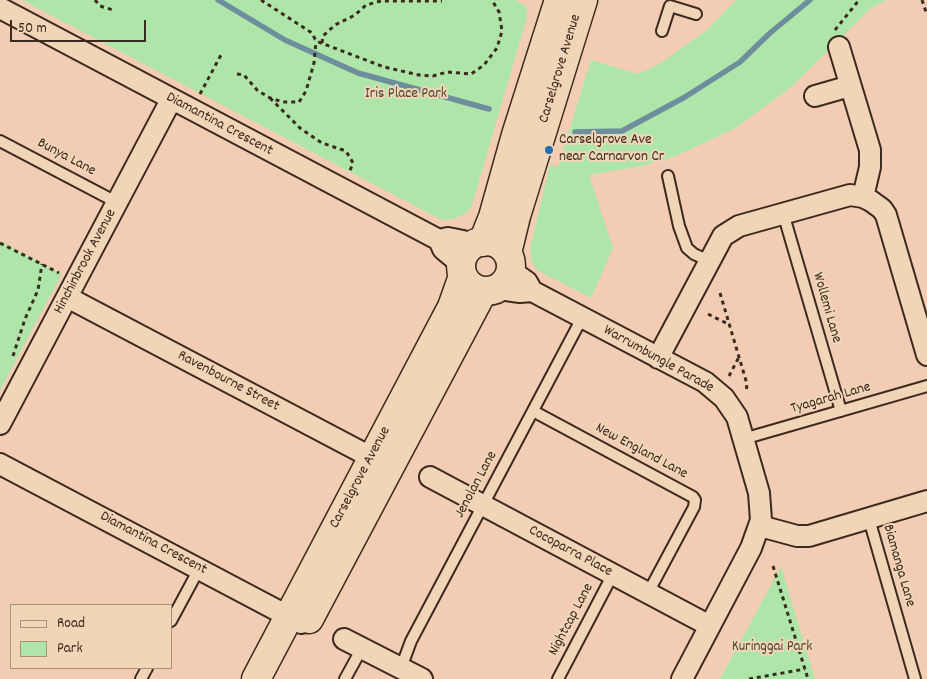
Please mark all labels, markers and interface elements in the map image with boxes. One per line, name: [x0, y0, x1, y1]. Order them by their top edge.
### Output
scale bar: [12, 10, 149, 42]
street label: Carselgrove Avenue: [536, 13, 586, 125]
text: 50 m: [18, 18, 47, 40]
park label: Iris Place Park: [365, 86, 447, 104]
street label: Diamantina Crescent: [162, 89, 276, 161]
place label: Carselgrove Ave near Carnarvon Cr: [559, 132, 664, 167]
street label: Bunya Lane: [34, 135, 98, 181]
marker: Carselgrove Ave near Carnarvon Cr: [543, 144, 555, 156]
street label: Hinchinbrook Avenue: [51, 207, 121, 317]
street label: Wollemi Lane: [807, 271, 845, 345]
street label: Warrumbungle Parade: [600, 322, 716, 398]
street label: Ravenbourne Street: [174, 348, 282, 416]
street label: Tyagarah Lane: [789, 379, 873, 419]
street label: New England Lane: [592, 420, 690, 484]
street label: Carselgrove Avenue: [327, 424, 395, 532]
street label: Jenolan Lane: [452, 448, 502, 522]
street label: Diamantina Crescent: [96, 508, 210, 580]
street label: Cocoparra Place: [525, 522, 615, 582]
street label: Biamanga Lane: [878, 523, 918, 609]
street label: Nightcap Lane: [545, 581, 599, 659]
legend: [10, 604, 172, 669]
text: Road: [57, 613, 85, 635]
text: Park: [57, 638, 83, 660]
park label: Kuringgai Park: [732, 639, 812, 657]

